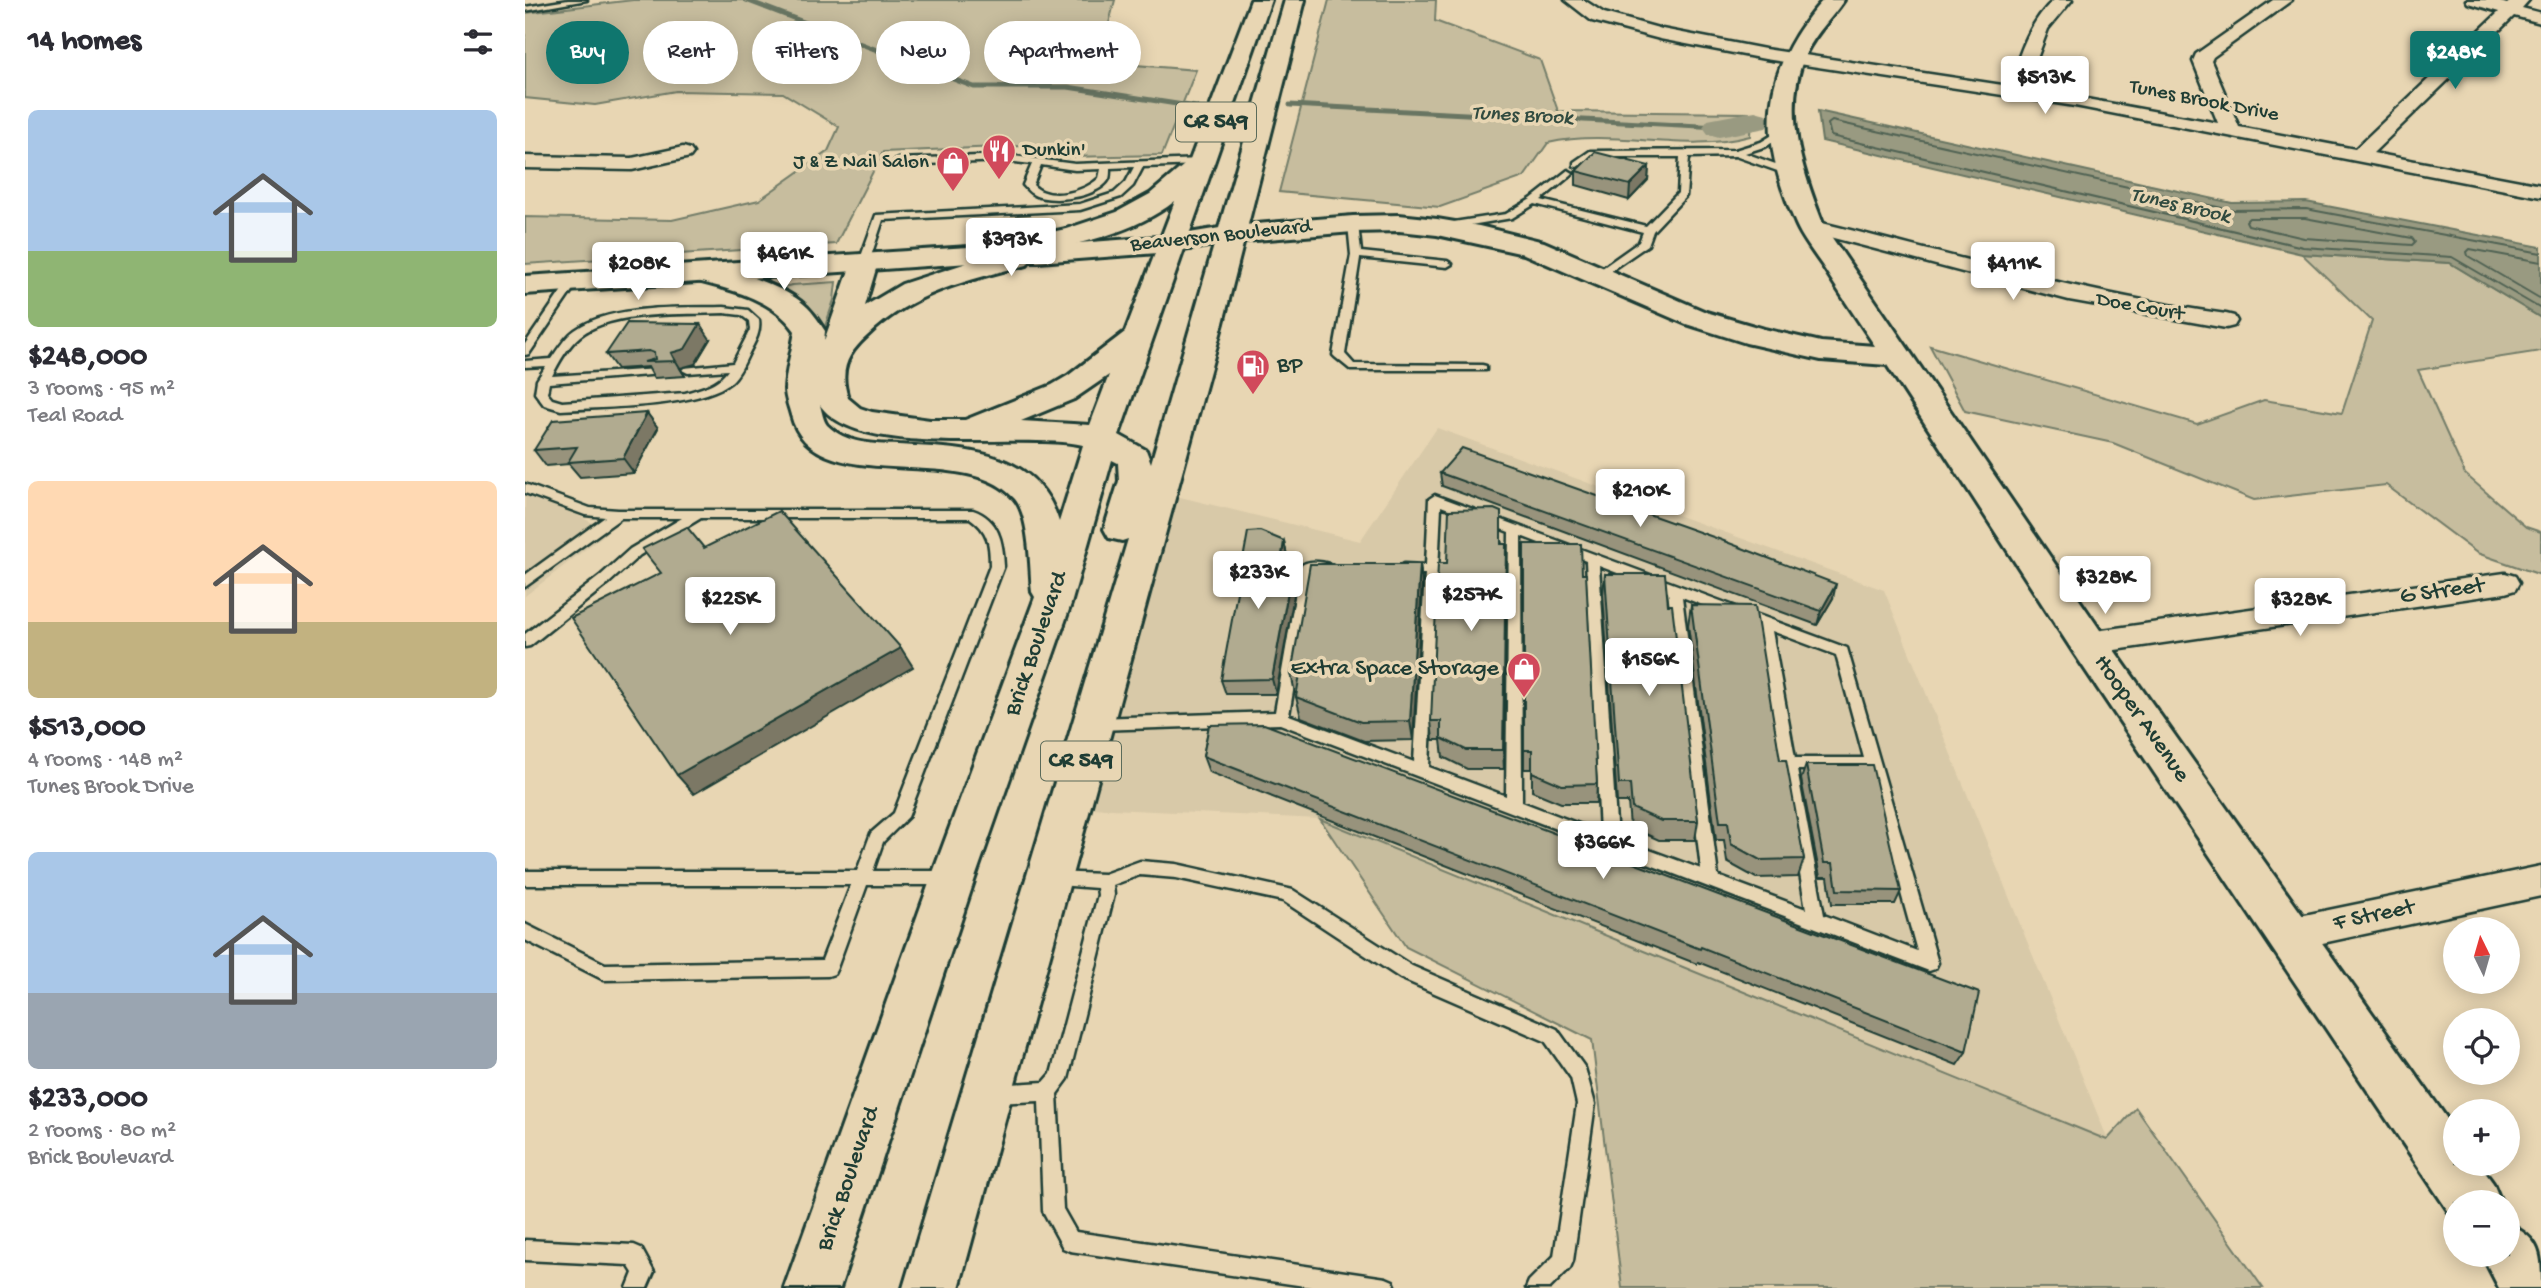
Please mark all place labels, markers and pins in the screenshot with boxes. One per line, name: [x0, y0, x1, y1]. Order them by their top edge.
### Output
pin: $248K: [2406, 32, 2504, 91]
pin: $513K: [1996, 57, 2094, 116]
restaurant icon: Dunkin': [980, 132, 1018, 181]
place label: Dunkin': [1021, 139, 1086, 164]
shop icon: J & Z Nail Salon: [934, 144, 972, 193]
place label: J & Z Nail Salon: [793, 151, 929, 176]
pin: $393K: [962, 218, 1060, 278]
pin: $461K: [735, 232, 833, 292]
pin: $208K: [589, 243, 687, 302]
pin: $411K: [1964, 243, 2062, 302]
fuel station icon: BP: [1234, 347, 1272, 396]
place label: BP: [1276, 352, 1303, 381]
pin: $210K: [1591, 470, 1689, 529]
pin: $233K: [1209, 552, 1307, 611]
pin: $328K: [2056, 556, 2154, 616]
pin: $257K: [1422, 574, 1520, 633]
pin: $225K: [681, 578, 779, 637]
pin: $328K: [2251, 578, 2349, 638]
pin: $156K: [1600, 638, 1698, 698]
shop icon: Extra Space Storage: [1505, 650, 1543, 699]
place label: Extra Space Storage: [1290, 655, 1500, 684]
pin: $366K: [1554, 822, 1652, 881]

